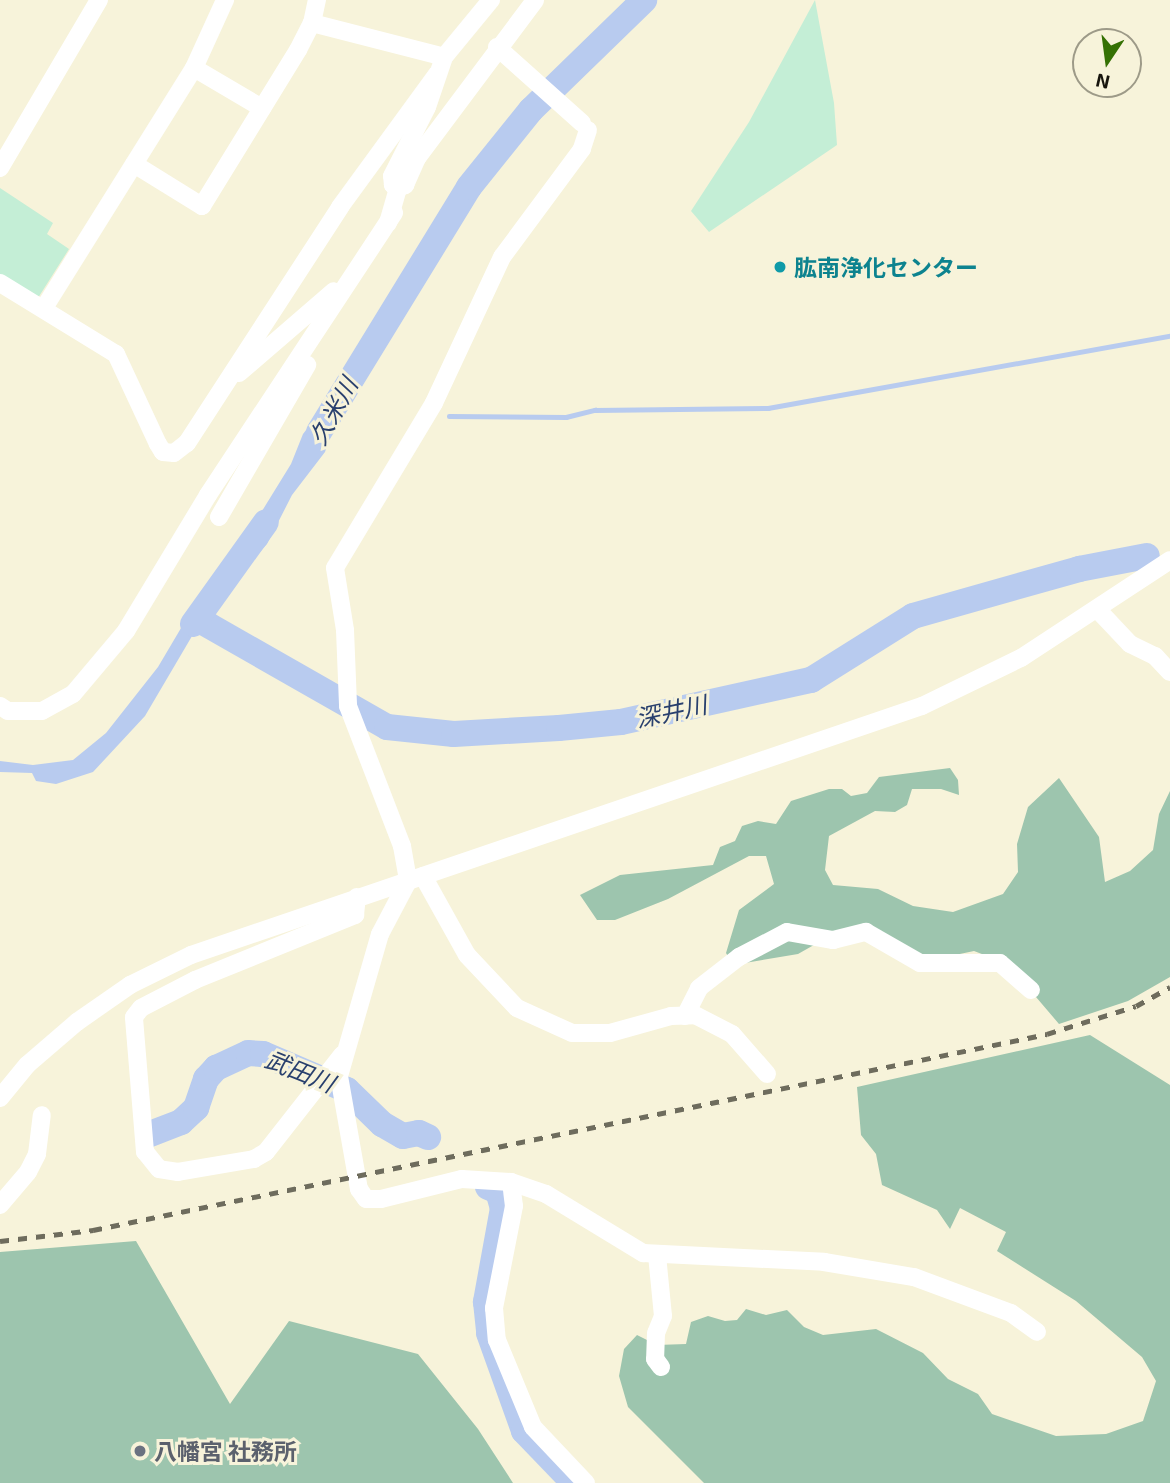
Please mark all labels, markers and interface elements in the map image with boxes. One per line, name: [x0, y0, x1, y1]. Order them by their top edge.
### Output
north arrow: [1072, 28, 1142, 98]
text: N: [1093, 69, 1112, 95]
place label: 肱南浄化センター: [794, 253, 978, 281]
marker: 肱南浄化センター: [772, 259, 788, 275]
water label: 久米川: [303, 373, 363, 449]
water label: 深井川: [633, 689, 709, 733]
water label: 武田川: [261, 1044, 339, 1098]
place label: 八幡宮 社務所: [154, 1437, 297, 1465]
marker: 八幡宮 社務所: [132, 1443, 148, 1459]

